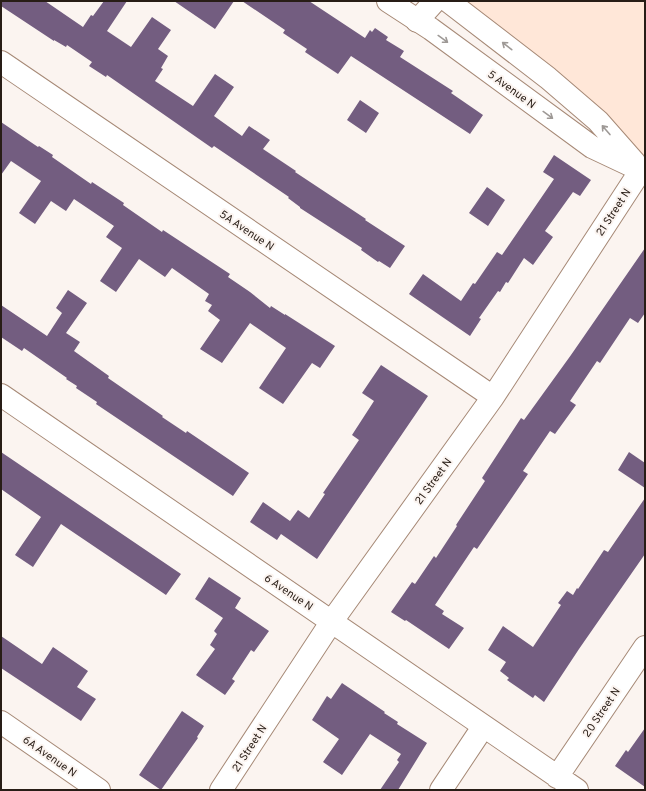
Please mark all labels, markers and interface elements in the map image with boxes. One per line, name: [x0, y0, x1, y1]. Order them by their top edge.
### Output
one-way arrow: [438, 34, 449, 43]
one-way arrow: [501, 42, 512, 51]
street label: 5 Avenue N: [485, 68, 538, 112]
one-way arrow: [543, 111, 554, 119]
one-way arrow: [602, 125, 611, 135]
street label: 21 Street N: [593, 186, 634, 239]
street label: 5A Avenue N: [216, 207, 276, 254]
street label: 21 Street N: [412, 456, 455, 508]
street label: 6 Avenue N: [261, 571, 316, 614]
street label: 20 Street N: [580, 685, 624, 740]
street label: 21 Street N: [229, 722, 270, 775]
street label: 6A Avenue N: [20, 733, 79, 781]

